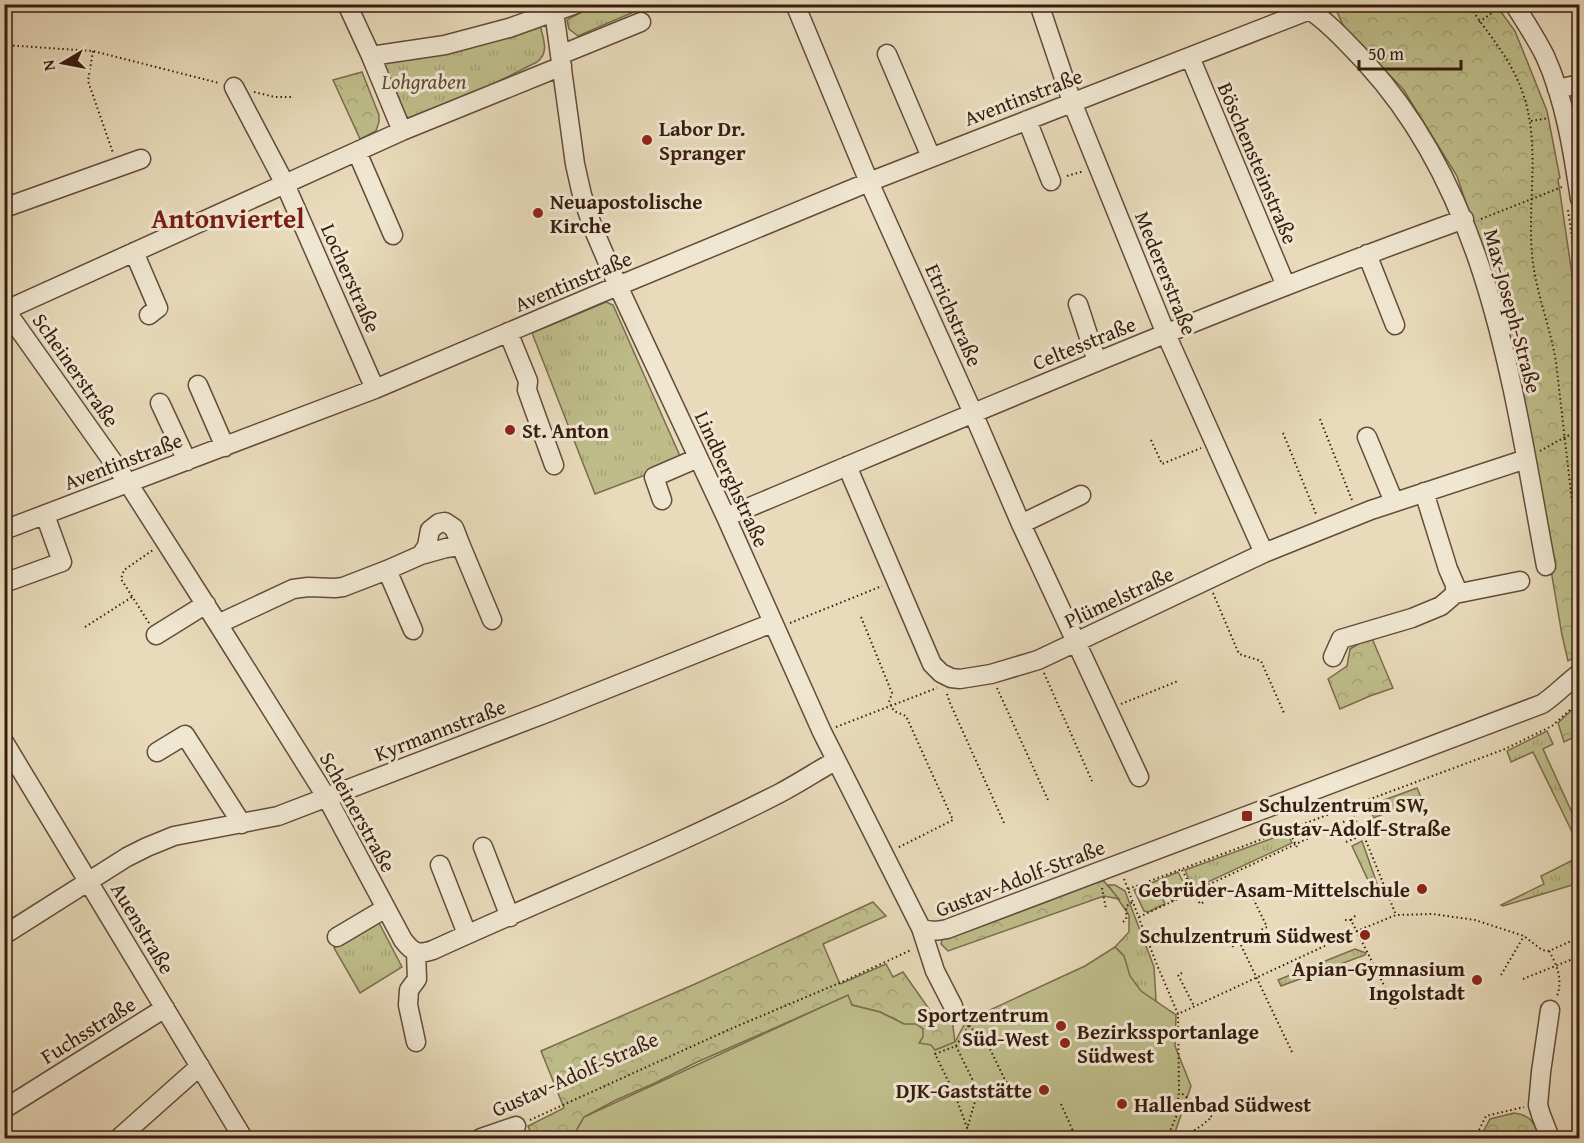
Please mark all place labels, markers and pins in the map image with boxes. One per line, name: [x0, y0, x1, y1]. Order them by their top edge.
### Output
place label: Labor Dr. Spranger: [659, 113, 746, 168]
marker: Labor Dr. Spranger: [640, 133, 654, 147]
place label: Neuapostolische Kirche: [550, 186, 703, 241]
marker: Neuapostolische Kirche: [531, 206, 545, 220]
place label: St. Anton: [522, 415, 609, 446]
marker: St. Anton: [503, 423, 517, 437]
place label: Schulzentrum SW, Gustav-Adolf-Straße: [1259, 789, 1451, 844]
marker: Schulzentrum SW, Gustav-Adolf-Straße: [1240, 809, 1254, 823]
place label: Gebrüder-Asam-Mittelschule: [1138, 874, 1410, 905]
marker: Gebrüder-Asam-Mittelschule: [1415, 882, 1429, 896]
place label: Schulzentrum Südwest: [1140, 920, 1353, 951]
marker: Schulzentrum Südwest: [1358, 928, 1372, 942]
place label: Apian-Gymnasium Ingolstadt: [1292, 953, 1465, 1008]
marker: Apian-Gymnasium Ingolstadt: [1470, 973, 1484, 987]
place label: Sportzentrum Süd-West: [917, 999, 1049, 1054]
place label: Bezirkssportanlage Südwest: [1077, 1016, 1259, 1071]
marker: Sportzentrum Süd-West: [1054, 1019, 1068, 1033]
marker: Bezirkssportanlage Südwest: [1058, 1036, 1072, 1050]
place label: DJK-Gaststätte: [896, 1075, 1032, 1106]
marker: DJK-Gaststätte: [1037, 1083, 1051, 1097]
place label: Hallenbad Südwest: [1134, 1089, 1311, 1120]
marker: Hallenbad Südwest: [1115, 1097, 1129, 1111]

